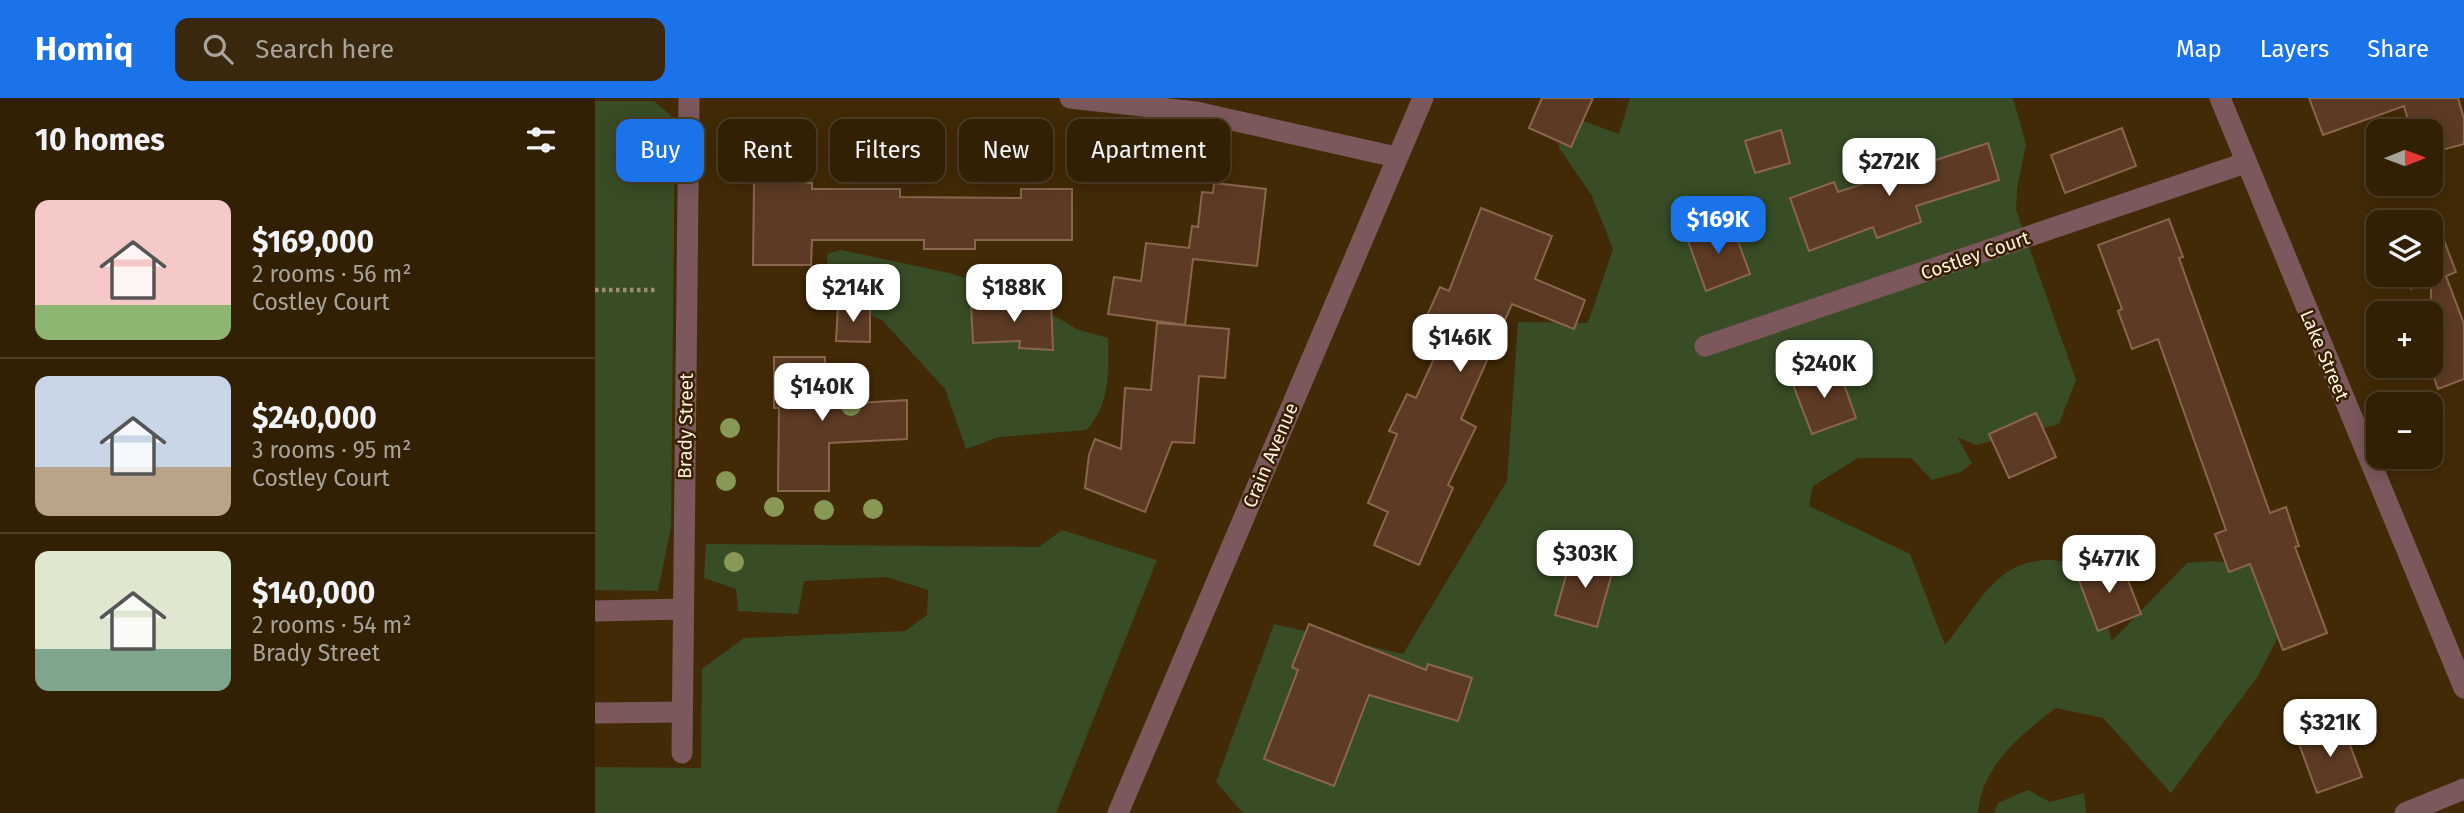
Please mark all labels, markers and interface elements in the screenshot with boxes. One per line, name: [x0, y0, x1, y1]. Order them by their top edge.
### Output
search box: [175, 18, 665, 81]
text: Homiq: [35, 29, 133, 69]
icon: search: [199, 30, 237, 68]
text: Search here: [255, 34, 394, 65]
text: Map: [2176, 35, 2222, 63]
text: Layers: [2260, 35, 2329, 63]
text: Share: [2367, 35, 2429, 63]
chip: Buy: [616, 119, 704, 182]
chip: Rent: [718, 119, 816, 182]
chip: Filters: [830, 119, 945, 182]
chip: New: [959, 119, 1053, 182]
chip: Apartment: [1067, 119, 1230, 182]
north arrow: [2366, 119, 2443, 196]
map controls: [2366, 119, 2443, 469]
icon: filters: [522, 121, 560, 159]
text: 10 homes: [35, 122, 165, 158]
pin: $272K: [1840, 139, 1938, 198]
text: $272K: [1858, 147, 1920, 175]
pin: $169K: [1669, 197, 1767, 256]
text: $169K: [1687, 205, 1749, 233]
button: layers: [2366, 210, 2443, 287]
text: $169,000: [252, 224, 374, 260]
street label: Costley Court: [1918, 226, 2033, 285]
icon: home: [91, 228, 175, 312]
text: 2 rooms · 56 m²: [252, 260, 411, 288]
pin: $214K: [804, 264, 902, 324]
pin: $188K: [965, 264, 1063, 324]
text: $214K: [822, 273, 884, 301]
text: $188K: [982, 273, 1046, 301]
text: Costley Court: [252, 288, 390, 316]
button: +: [2366, 301, 2443, 378]
street label: Lake Street: [2295, 306, 2354, 404]
pin: $146K: [1411, 314, 1509, 374]
text: $146K: [1429, 323, 1492, 351]
pin: $240K: [1775, 341, 1873, 400]
text: $240K: [1792, 349, 1856, 377]
pin: $140K: [773, 364, 871, 423]
text: $140K: [790, 372, 854, 400]
street label: Brady Street: [673, 373, 698, 479]
button: −: [2366, 392, 2443, 469]
street label: Crain Avenue: [1238, 399, 1303, 511]
text: $240,000: [252, 400, 377, 436]
icon: home: [91, 404, 175, 488]
text: 3 rooms · 95 m²: [252, 436, 411, 464]
text: Costley Court: [252, 464, 390, 492]
pin: $303K: [1536, 531, 1634, 590]
pin: $477K: [2060, 536, 2158, 595]
text: $303K: [1553, 539, 1617, 567]
text: $477K: [2078, 544, 2140, 572]
text: $140,000: [252, 575, 375, 611]
icon: home: [91, 579, 175, 663]
text: 2 rooms · 54 m²: [252, 611, 411, 639]
text: Brady Street: [252, 639, 380, 667]
pin: $321K: [2281, 700, 2379, 759]
text: $321K: [2300, 708, 2360, 736]

